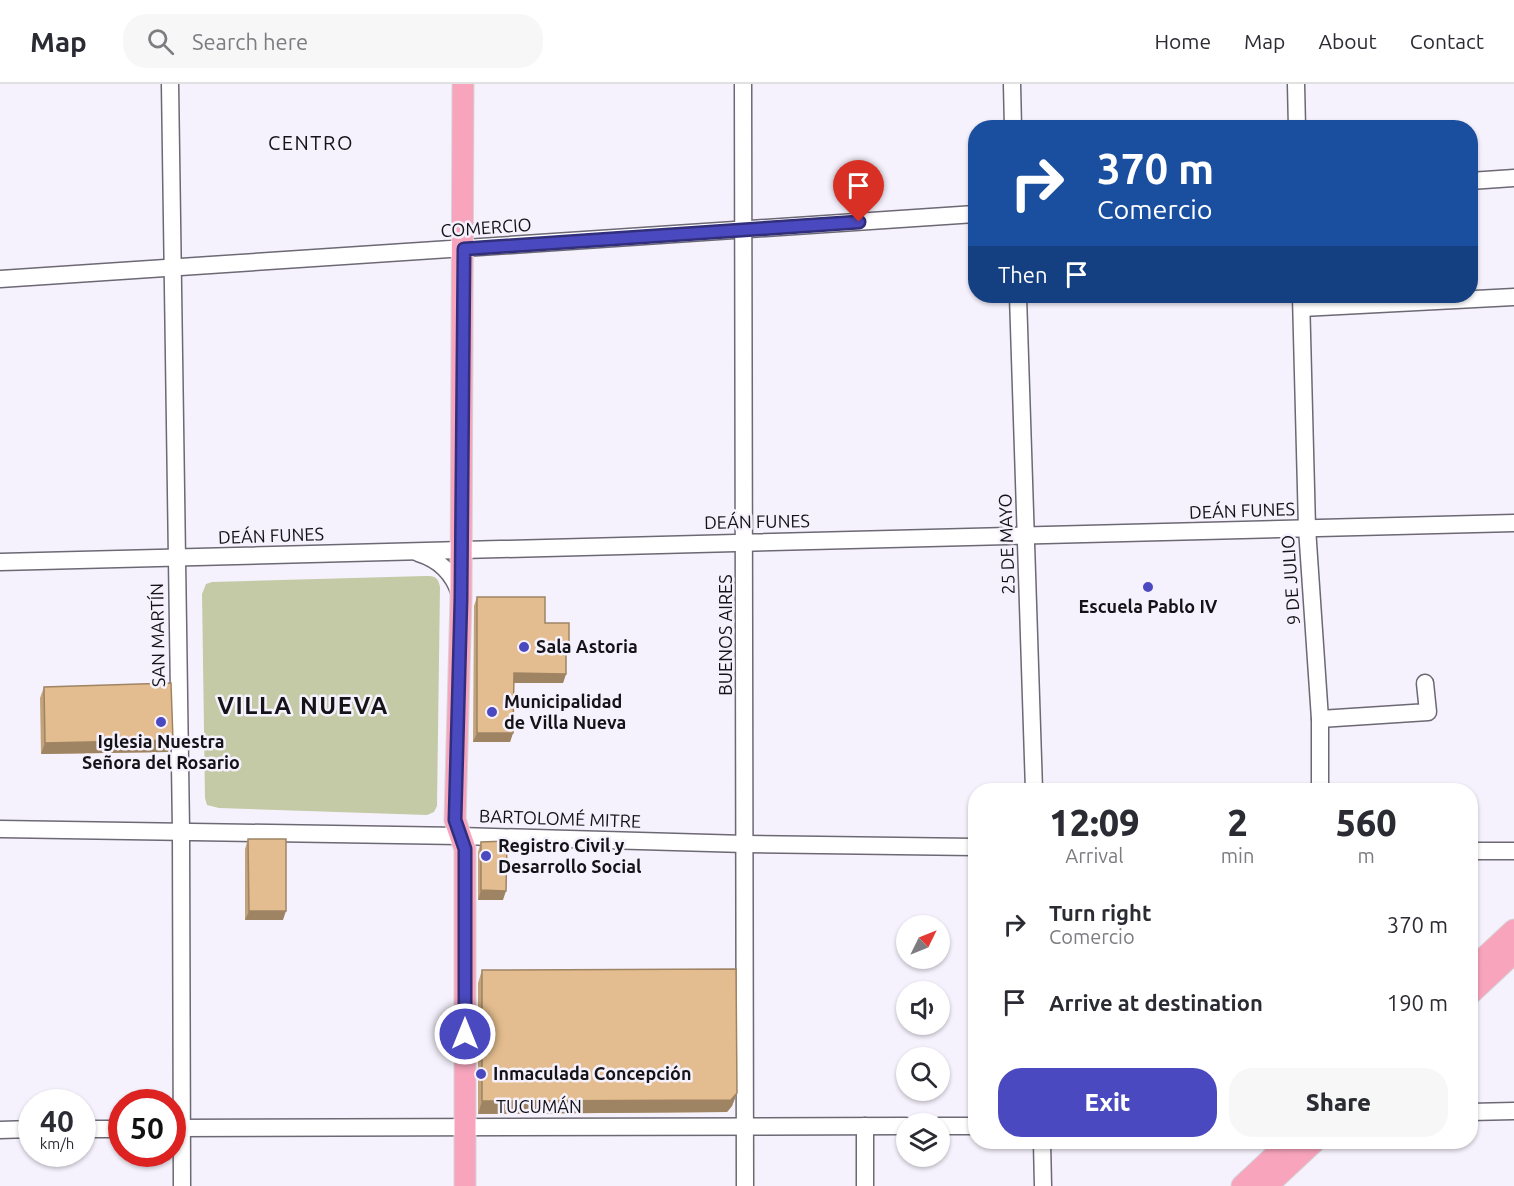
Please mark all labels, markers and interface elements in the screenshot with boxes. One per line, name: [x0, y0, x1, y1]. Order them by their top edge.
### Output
search box: [123, 14, 543, 68]
icon: search: [144, 25, 177, 58]
text: Map: [30, 26, 87, 57]
text: Search here: [192, 29, 308, 54]
text: Home: [1154, 29, 1211, 53]
text: Map: [1244, 29, 1285, 53]
text: About: [1318, 29, 1377, 53]
text: Contact: [1410, 29, 1484, 53]
district label: CENTRO: [268, 131, 354, 154]
icon: right: [998, 144, 1076, 222]
text: 370 m: [1097, 145, 1214, 192]
pin: [833, 160, 884, 222]
icon: arrive: [842, 169, 875, 202]
text: Comercio: [1097, 194, 1213, 224]
street label: COMERCIO: [440, 214, 532, 240]
icon: arrive: [1060, 258, 1093, 291]
text: Then: [998, 262, 1048, 287]
street label: 25 DE MAYO: [994, 493, 1018, 595]
street label: DEÁN FUNES: [1189, 497, 1295, 522]
street label: DEÁN FUNES: [704, 509, 810, 532]
street label: DEÁN FUNES: [218, 522, 324, 547]
street label: 9 DE JULIO: [1277, 534, 1303, 626]
street label: BUENOS AIRES: [715, 574, 735, 696]
marker: Escuela Pablo IV: [1141, 580, 1155, 594]
street label: SAN MARTÍN: [145, 583, 168, 687]
place label: Escuela Pablo IV: [1079, 596, 1218, 616]
place label: Sala Astoria: [536, 636, 638, 656]
marker: Sala Astoria: [517, 640, 531, 654]
place label: Municipalidad de Villa Nueva: [504, 691, 626, 732]
district label: VILLA NUEVA: [217, 692, 389, 719]
marker: Municipalidad de Villa Nueva: [485, 705, 499, 719]
marker: Iglesia Nuestra Señora del Rosario: [154, 715, 168, 729]
place label: Iglesia Nuestra Señora del Rosario: [82, 731, 240, 772]
text: 12:09: [1049, 802, 1139, 843]
text: 2: [1227, 802, 1248, 843]
text: 560: [1336, 802, 1397, 843]
street label: BARTOLOMÉ MITRE: [479, 804, 641, 831]
place label: Registro Civil y Desarrollo Social: [498, 835, 642, 876]
text: Arrival: [1065, 844, 1124, 867]
text: min: [1221, 844, 1254, 867]
text: m: [1358, 844, 1375, 867]
marker: Registro Civil y Desarrollo Social: [479, 849, 493, 863]
text: Turn right: [1049, 900, 1151, 925]
icon: right: [998, 908, 1031, 941]
text: 370 m: [1387, 912, 1448, 937]
north arrow: [896, 915, 950, 969]
map controls: [896, 915, 950, 1167]
text: Comercio: [1049, 925, 1135, 948]
button: sound: [896, 981, 950, 1035]
icon: arrive: [998, 986, 1031, 1019]
text: Arrive at destination: [1049, 990, 1263, 1015]
text: 190 m: [1387, 990, 1448, 1015]
position arrow: [433, 1002, 497, 1066]
button: search: [896, 1047, 950, 1101]
place label: Inmaculada Concepción: [493, 1063, 691, 1083]
marker: Inmaculada Concepción: [474, 1067, 488, 1081]
button: Exit: [998, 1068, 1217, 1137]
button: Share: [1229, 1068, 1448, 1137]
speed limit sign: 50: [108, 1089, 186, 1167]
street label: TUCUMÁN: [496, 1095, 582, 1116]
text: 40: [40, 1104, 74, 1138]
button: layers: [896, 1113, 950, 1167]
text: km/h: [40, 1135, 74, 1152]

